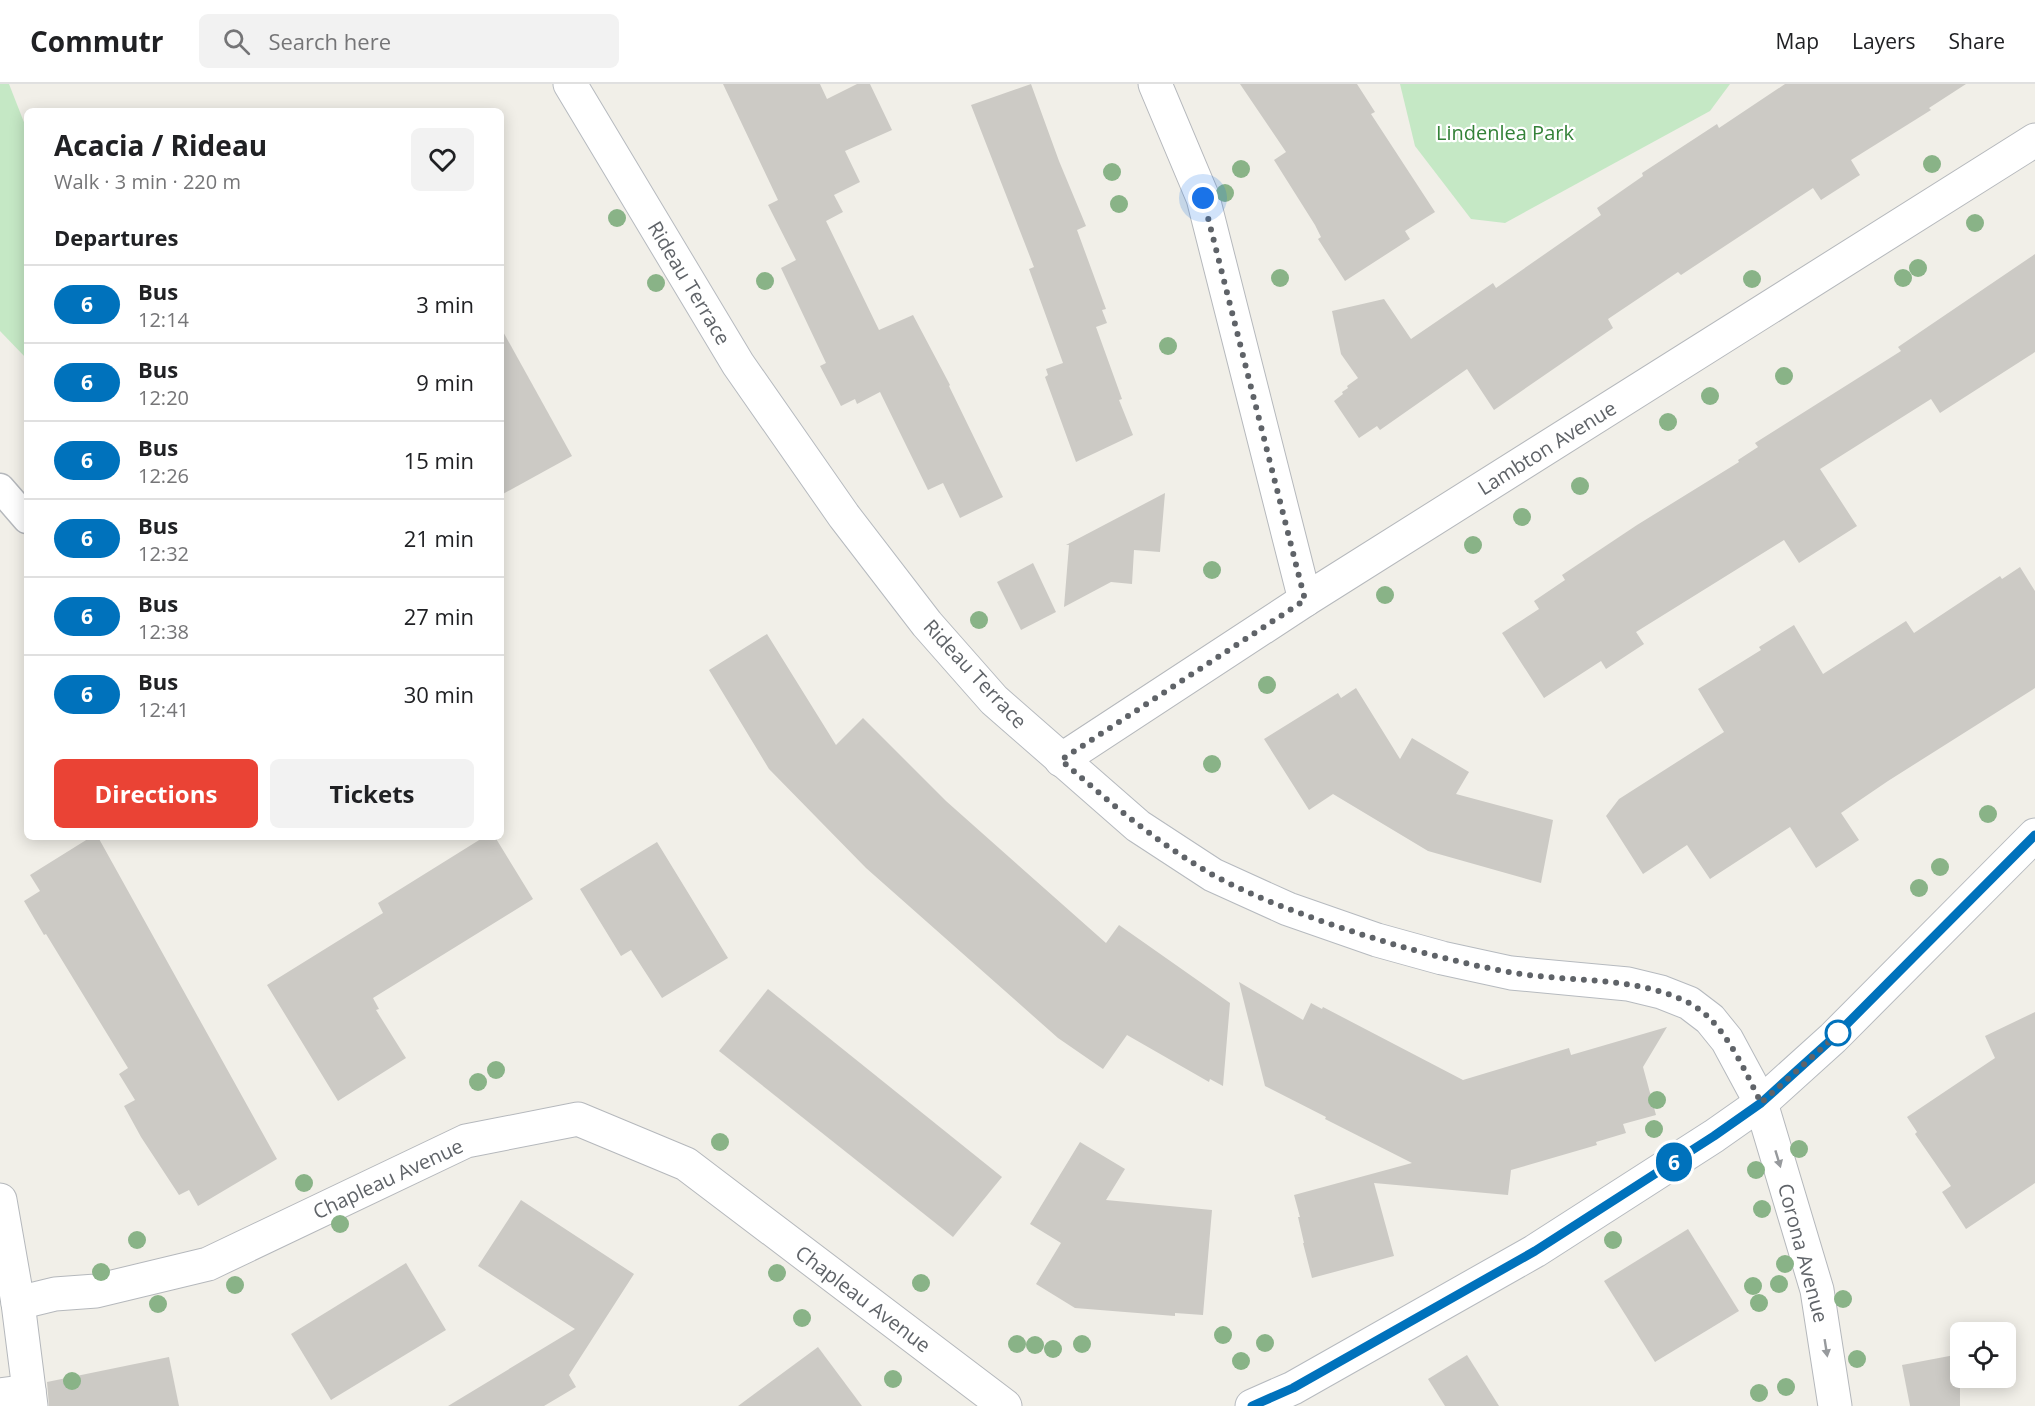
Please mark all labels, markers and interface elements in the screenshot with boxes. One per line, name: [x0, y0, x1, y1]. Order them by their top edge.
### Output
search box: [199, 14, 619, 68]
text: Commutr: [30, 22, 163, 60]
icon: search: [220, 25, 253, 58]
text: Search here: [268, 26, 391, 56]
text: Map: [1776, 27, 1819, 55]
text: Layers: [1852, 27, 1916, 55]
text: Share: [1949, 27, 2005, 55]
park label: Lindenlea Park: [1436, 119, 1574, 146]
text: Acacia / Rideau: [54, 126, 267, 164]
button: heart: [411, 128, 474, 191]
text: Walk · 3 min · 220 m: [54, 168, 241, 195]
your location: [1188, 183, 1218, 213]
street label: Rideau Terrace: [642, 216, 737, 350]
text: Departures: [54, 222, 178, 252]
text: Bus: [138, 276, 178, 306]
text: 3 min: [416, 289, 474, 319]
text: 6: [81, 290, 93, 318]
text: 12:14: [138, 306, 189, 333]
text: Bus: [138, 354, 178, 384]
text: 9 min: [416, 367, 474, 397]
text: 6: [81, 368, 93, 396]
text: 12:20: [138, 384, 189, 411]
street label: Lambton Avenue: [1472, 394, 1621, 501]
text: Bus: [138, 432, 178, 462]
text: 15 min: [404, 445, 474, 475]
text: 6: [81, 446, 93, 474]
text: 12:26: [138, 462, 189, 489]
text: Bus: [138, 510, 178, 540]
text: 21 min: [404, 523, 474, 553]
text: 6: [81, 524, 93, 552]
text: 12:32: [138, 540, 189, 567]
text: Bus: [138, 588, 178, 618]
text: 27 min: [404, 601, 474, 631]
text: 6: [81, 602, 93, 630]
street label: Rideau Terrace: [918, 613, 1033, 734]
text: 12:38: [138, 618, 189, 645]
text: Bus: [138, 666, 178, 696]
text: 30 min: [404, 679, 474, 709]
text: 6: [81, 680, 93, 708]
text: 12:41: [138, 696, 189, 723]
button: Directions: [54, 759, 258, 828]
button: Tickets: [270, 759, 474, 828]
unlabelled marker: [1825, 1020, 1851, 1046]
street label: Chapleau Avenue: [308, 1132, 467, 1225]
line badge: 6: [1654, 1142, 1694, 1182]
text: 6: [1668, 1148, 1680, 1176]
one-way arrow: [1774, 1150, 1783, 1168]
street label: Corona Avenue: [1772, 1180, 1835, 1325]
street label: Chapleau Avenue: [790, 1239, 936, 1358]
map controls: [1950, 1322, 2016, 1388]
button: locate: [1950, 1322, 2016, 1388]
one-way arrow: [1821, 1338, 1830, 1357]

